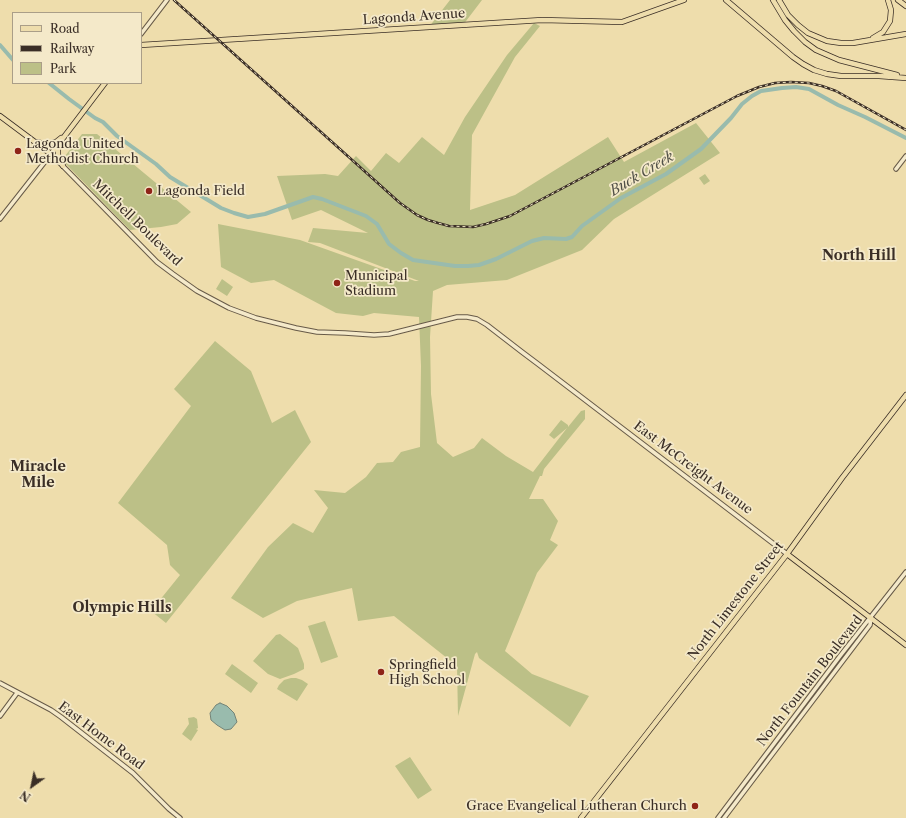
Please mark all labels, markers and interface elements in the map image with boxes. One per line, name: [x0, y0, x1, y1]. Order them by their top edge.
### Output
street label: Lagonda Avenue: [362, 6, 466, 28]
legend: [12, 12, 142, 84]
text: Road: [50, 21, 80, 36]
text: Railway: [50, 41, 95, 56]
text: Park: [50, 61, 76, 76]
place label: Lagonda United Methodist Church: [26, 136, 139, 167]
marker: Lagonda United Methodist Church: [13, 146, 23, 156]
water label: Buck Creek: [607, 148, 677, 200]
street label: Mitchell Boulevard: [89, 176, 185, 270]
place label: Lagonda Field: [157, 183, 245, 199]
marker: Lagonda Field: [144, 186, 154, 196]
district label: North Hill: [822, 248, 896, 264]
place label: Municipal Stadium: [345, 268, 408, 299]
marker: Municipal Stadium: [332, 278, 342, 288]
street label: East McCreight Avenue: [630, 418, 756, 518]
district label: Miracle Mile: [10, 459, 66, 492]
street label: North Limestone Street: [685, 539, 787, 663]
district label: Olympic Hills: [73, 600, 171, 616]
street label: North Fountain Boulevard: [754, 612, 866, 750]
place label: Springfield High School: [389, 657, 465, 688]
marker: Springfield High School: [376, 667, 386, 677]
street label: East Home Road: [55, 699, 147, 773]
north arrow: [12, 766, 52, 806]
text: N: [18, 788, 33, 805]
place label: Grace Evangelical Lutheran Church: [466, 798, 687, 814]
marker: Grace Evangelical Lutheran Church: [690, 801, 700, 811]

